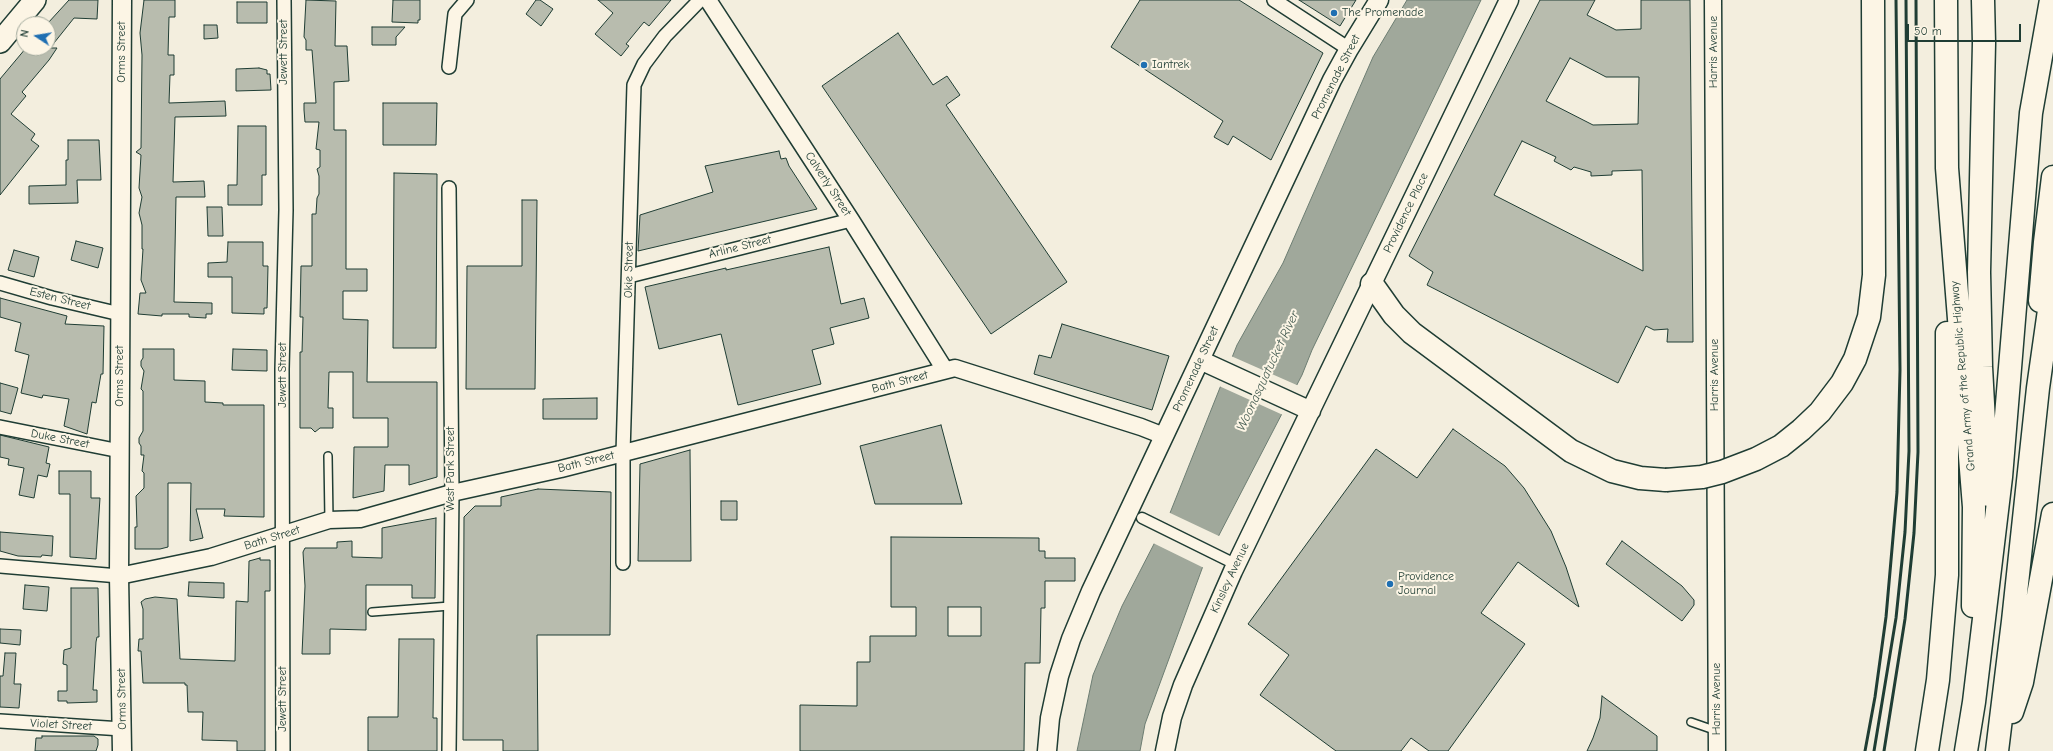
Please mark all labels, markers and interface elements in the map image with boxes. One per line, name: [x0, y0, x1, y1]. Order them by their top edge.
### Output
place label: The Promenade: [1342, 6, 1423, 20]
marker: The Promenade: [1329, 8, 1339, 18]
north arrow: [16, 16, 56, 56]
street label: Harris Avenue: [1707, 16, 1721, 88]
scale bar: [1909, 16, 2023, 42]
street label: Jewett Street: [277, 19, 291, 85]
street label: Orms Street: [115, 21, 129, 83]
text: 50 m: [1914, 24, 1942, 38]
text: N: [18, 29, 32, 38]
street label: Promenade Street: [1309, 32, 1363, 122]
place label: Iantrek: [1152, 58, 1189, 72]
marker: Iantrek: [1139, 60, 1149, 70]
street label: Calverly Street: [802, 149, 854, 219]
street label: Providence Place: [1380, 171, 1432, 255]
street label: Arline Street: [707, 232, 773, 262]
street label: Okie Street: [621, 242, 637, 298]
street label: Grand Army of the Republic Highway: [1948, 280, 1978, 472]
street label: Esten Street: [28, 285, 92, 313]
water label: Woonasquatucket River: [1233, 309, 1303, 433]
street label: Promenade Street: [1170, 324, 1222, 414]
street label: Harris Avenue: [1708, 339, 1722, 411]
street label: Jewett Street: [276, 342, 290, 408]
street label: Orms Street: [113, 345, 127, 407]
street label: Bath Street: [870, 368, 930, 396]
street label: Duke Street: [30, 426, 90, 452]
street label: West Park Street: [444, 426, 458, 512]
street label: Bath Street: [556, 448, 616, 476]
street label: Bath Street: [242, 523, 302, 553]
street label: Kinsley Avenue: [1207, 541, 1253, 615]
place label: Providence Journal: [1398, 570, 1454, 598]
marker: Providence Journal: [1385, 579, 1395, 589]
street label: Harris Avenue: [1710, 663, 1724, 735]
street label: Jewett Street: [276, 666, 290, 732]
street label: Orms Street: [114, 668, 130, 730]
street label: Violet Street: [30, 716, 92, 734]

